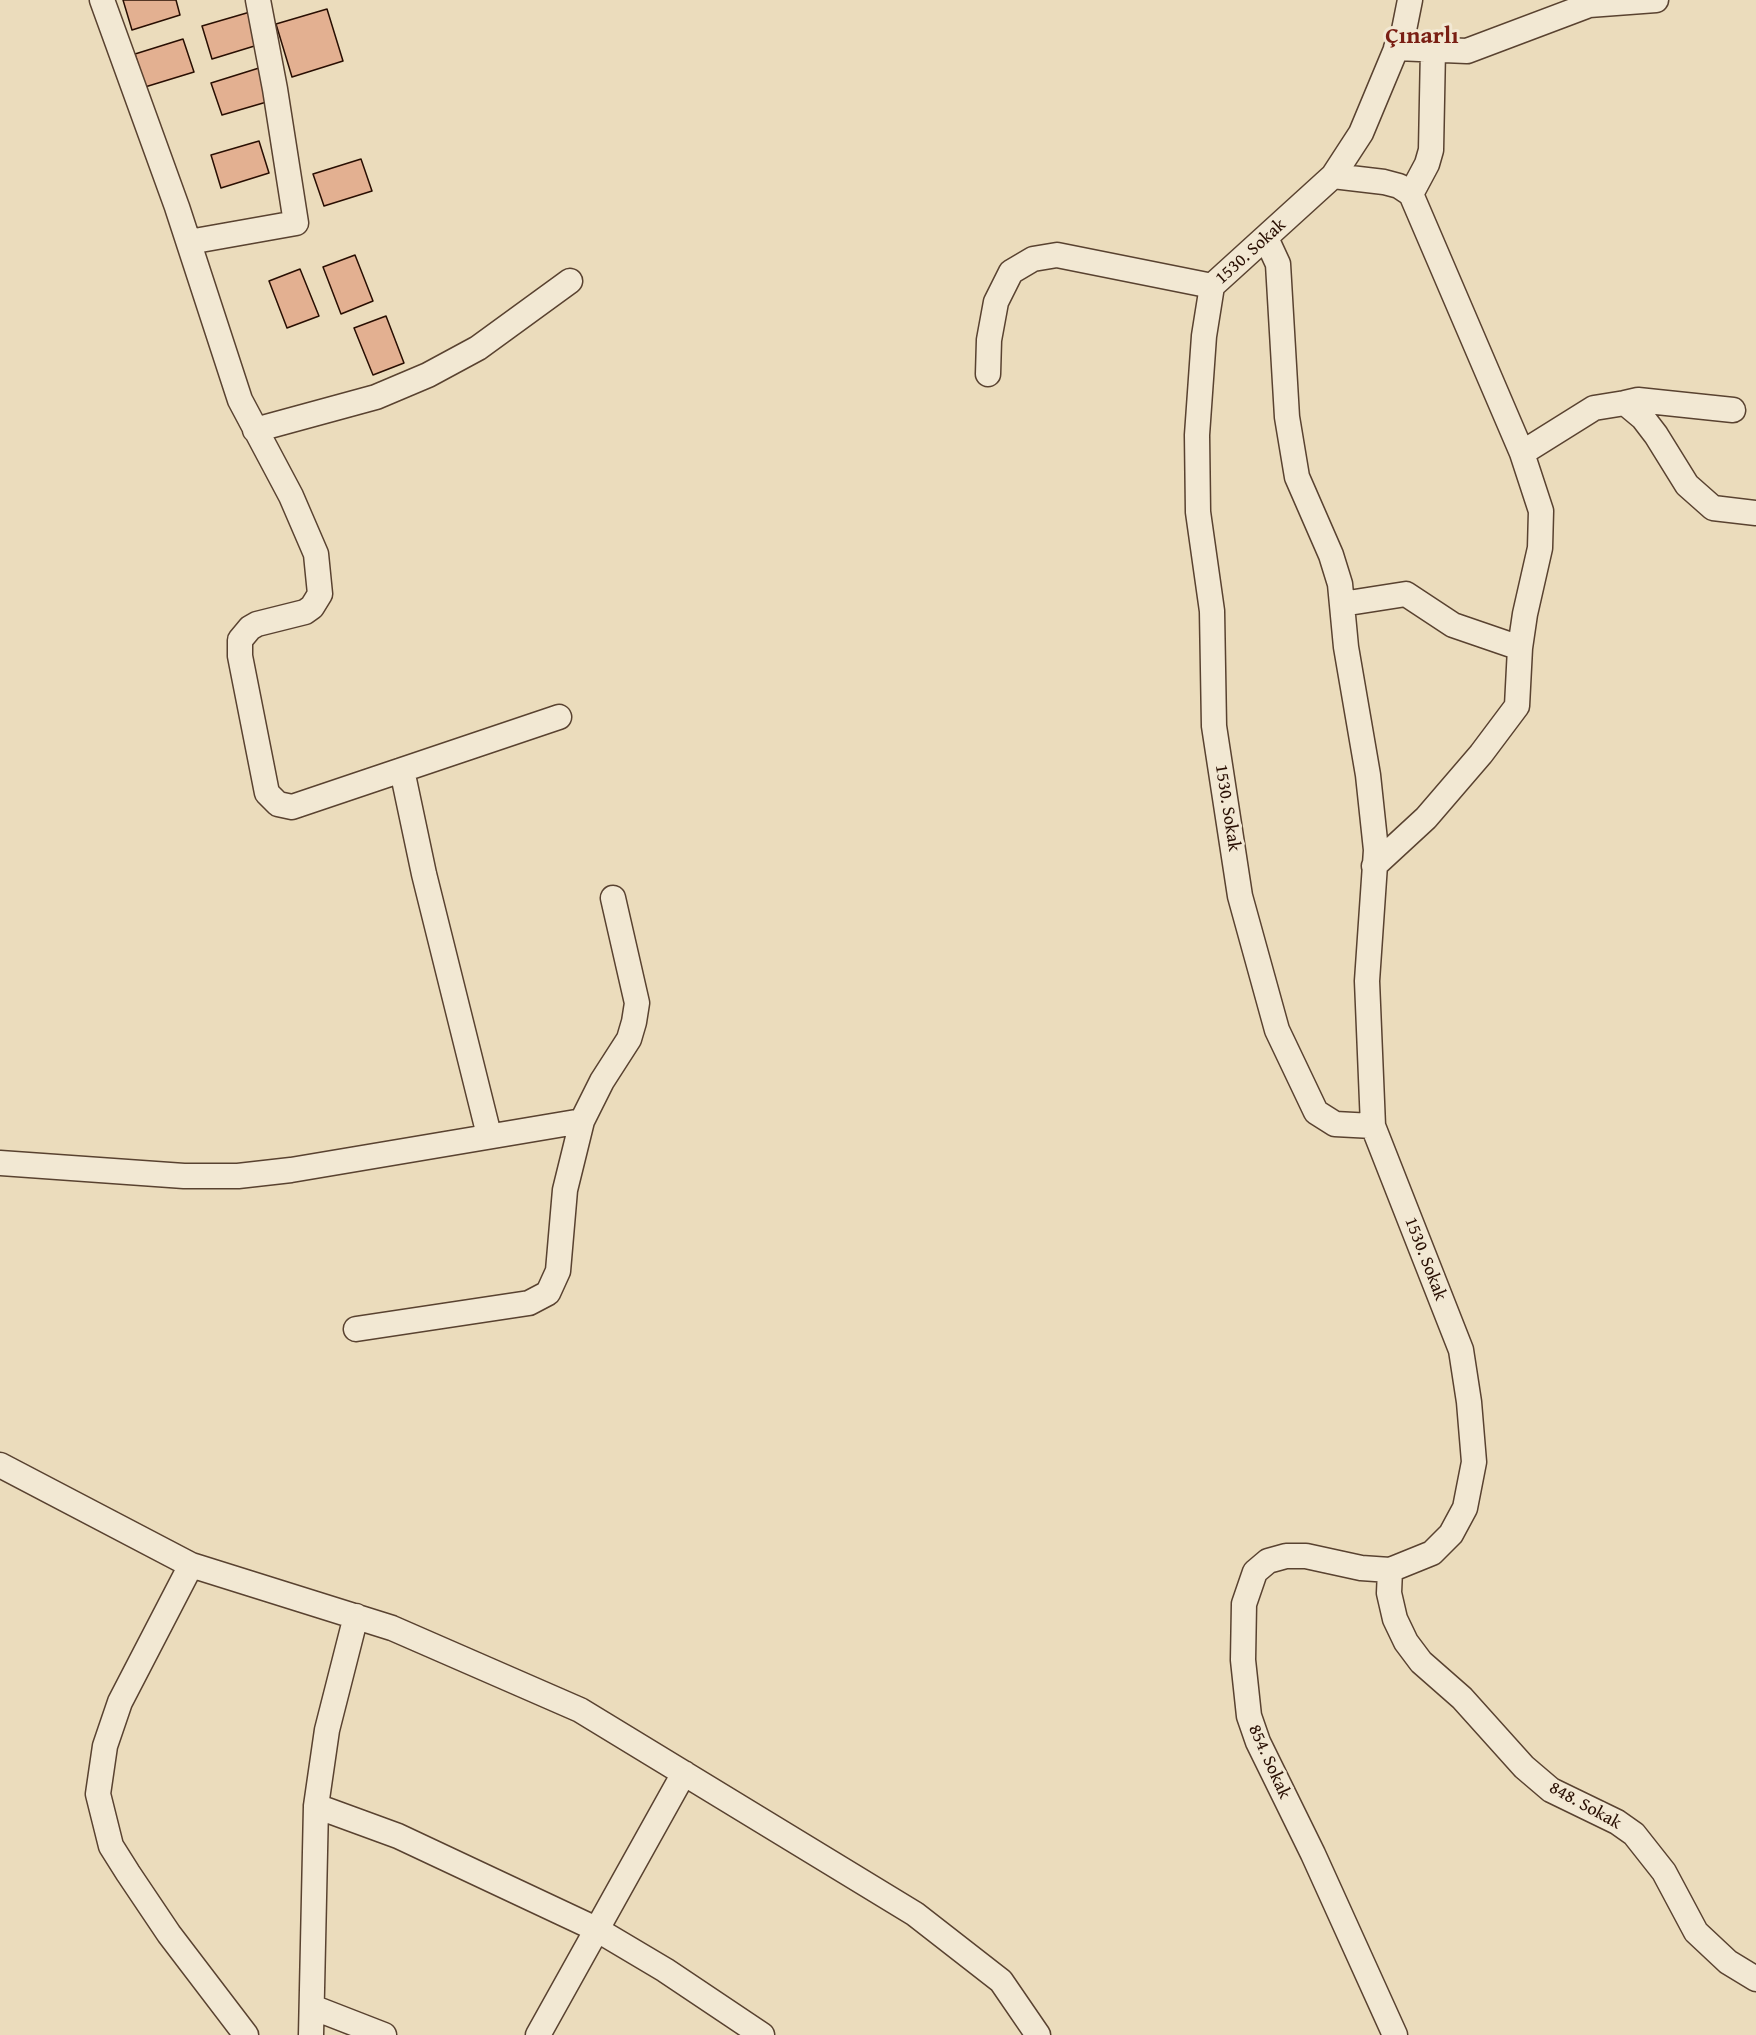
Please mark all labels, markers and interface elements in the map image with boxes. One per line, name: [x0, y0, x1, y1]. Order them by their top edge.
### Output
district label: Çınarlı: [1385, 23, 1459, 51]
street label: 1530. Sokak: [1211, 215, 1291, 289]
street label: 1530. Sokak: [1209, 763, 1245, 853]
street label: 1530. Sokak: [1399, 1214, 1451, 1304]
street label: 854. Sokak: [1243, 1721, 1295, 1803]
street label: 848. Sokak: [1545, 1777, 1625, 1835]

